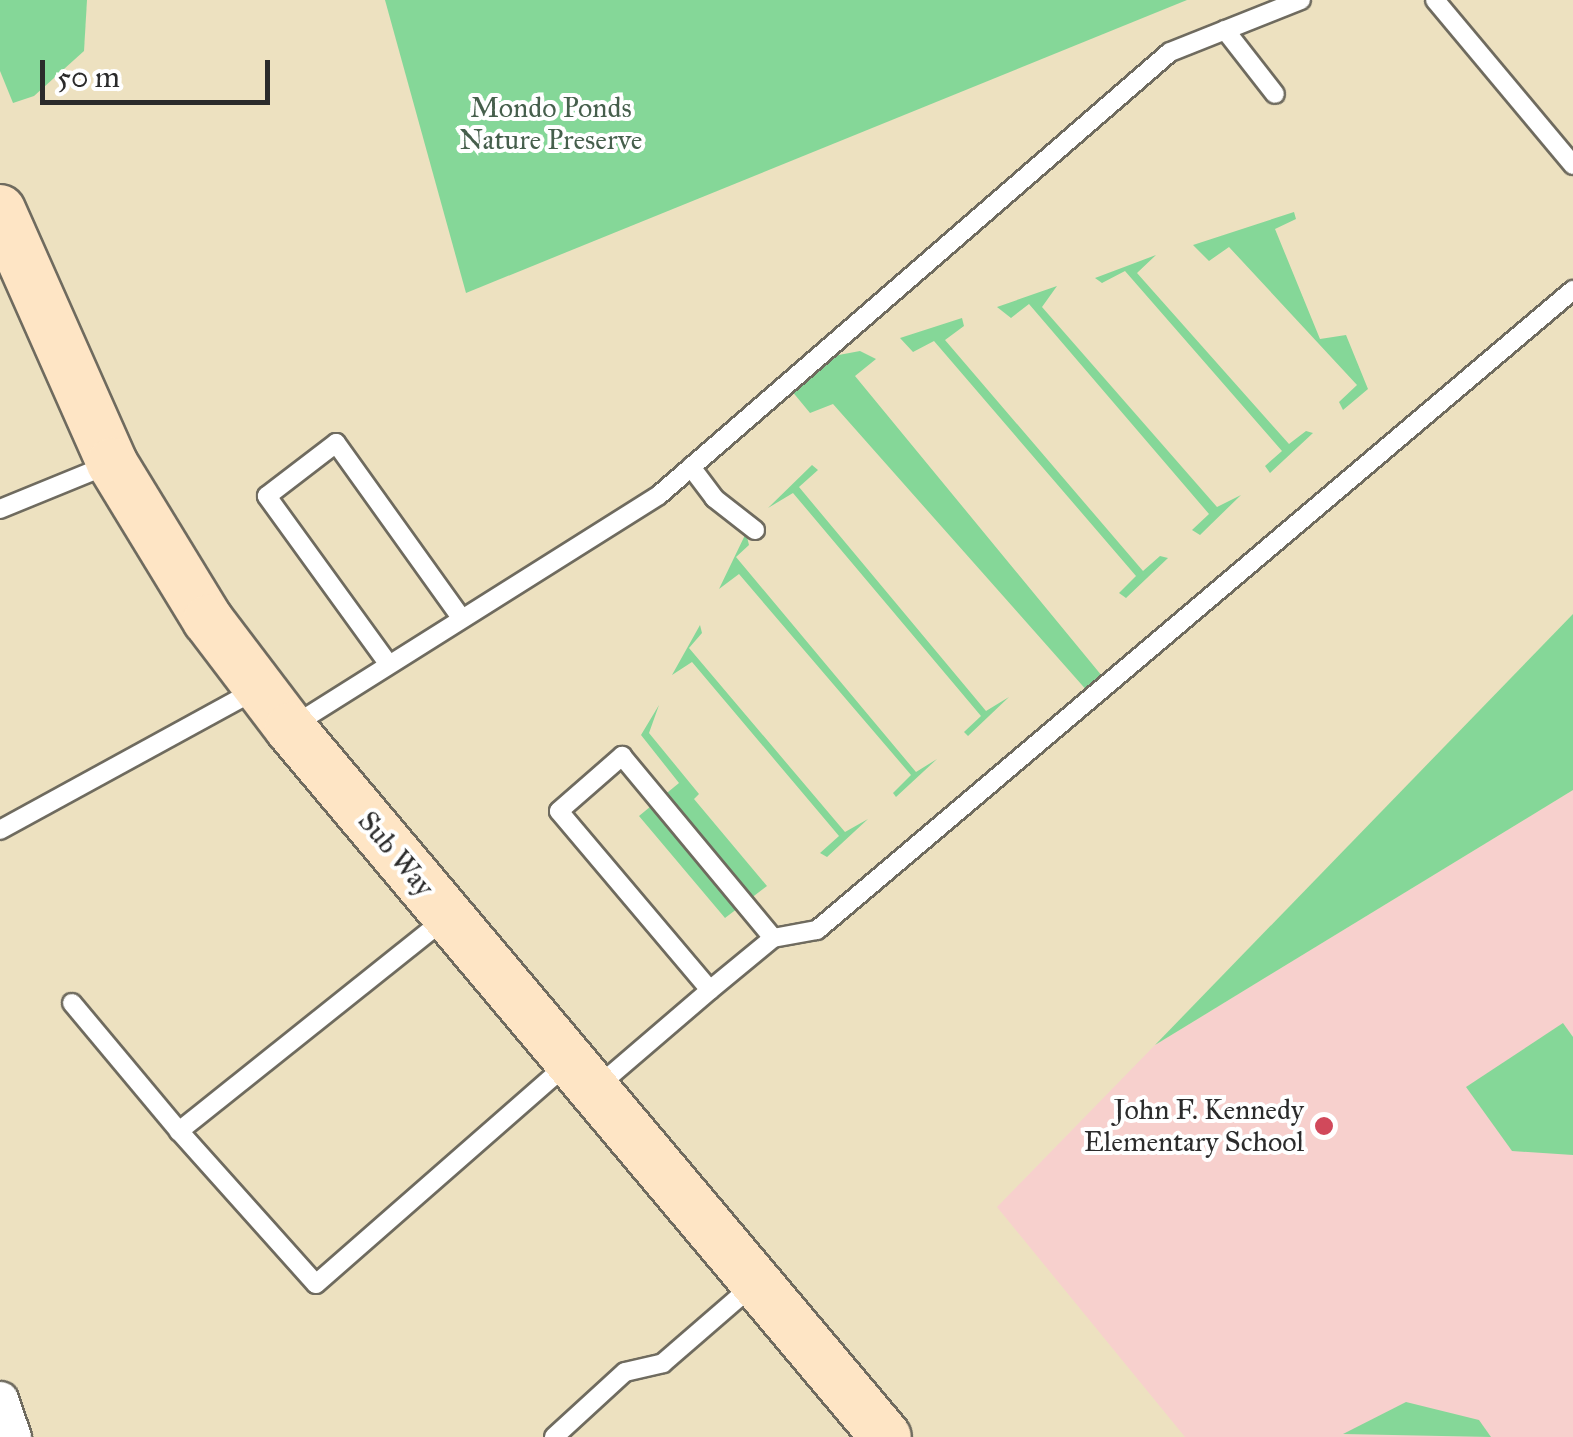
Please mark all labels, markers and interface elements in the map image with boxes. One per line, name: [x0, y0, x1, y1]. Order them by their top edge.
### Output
scale bar: [45, 40, 275, 102]
text: 50 m: [57, 59, 120, 95]
park label: Mondo Ponds Nature Preserve: [459, 91, 643, 157]
street label: Sub Way: [351, 805, 441, 903]
place label: John F. Kennedy Elementary School: [1084, 1093, 1304, 1159]
marker: John F. Kennedy Elementary School: [1313, 1115, 1335, 1137]

